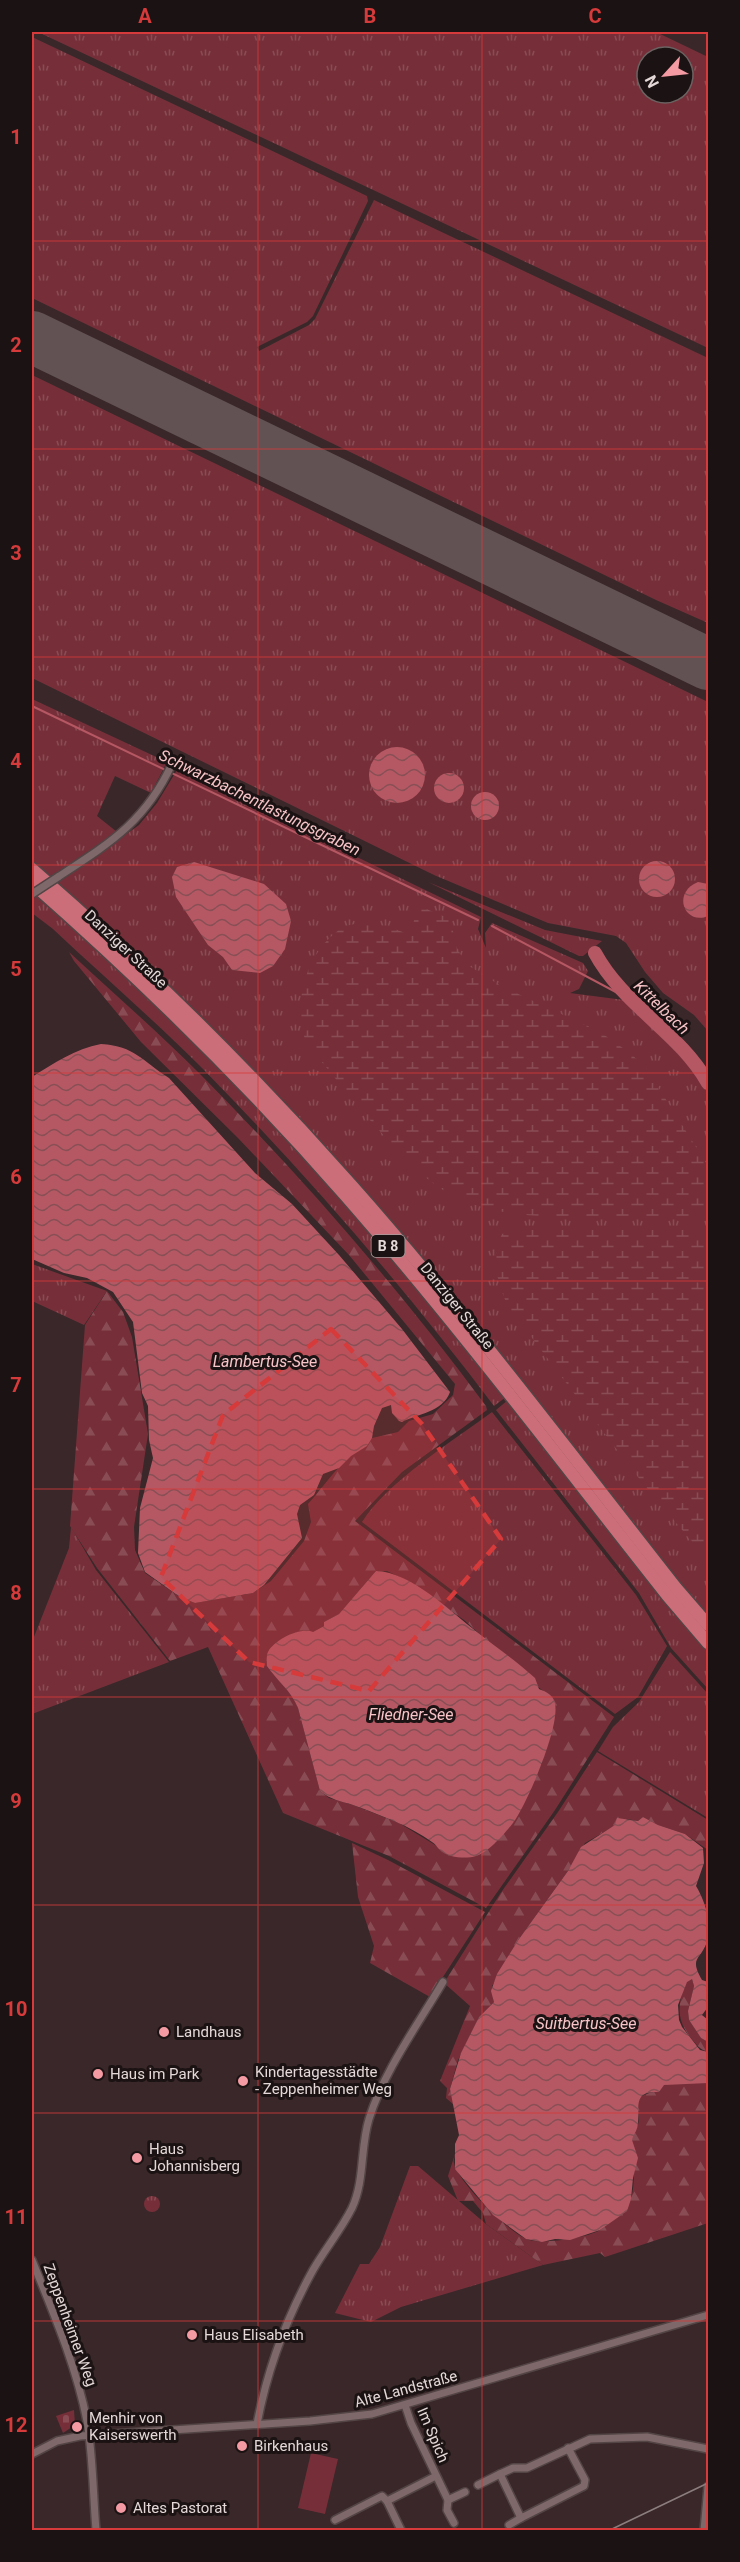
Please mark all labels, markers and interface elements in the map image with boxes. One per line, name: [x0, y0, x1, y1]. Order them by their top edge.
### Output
text: A: [138, 4, 152, 28]
text: B: [364, 4, 376, 28]
text: C: [588, 4, 602, 28]
north arrow: [635, 45, 695, 105]
text: N: [641, 72, 663, 91]
text: 1: [10, 125, 22, 149]
text: 2: [10, 333, 22, 357]
text: 3: [10, 541, 22, 565]
water label: Schwarzbachentlastungsgraben: [156, 745, 363, 860]
text: 4: [10, 749, 22, 773]
street label: Danziger Straße: [81, 906, 171, 992]
text: 5: [10, 957, 22, 981]
water label: Kittelbach: [630, 976, 693, 1038]
text: 6: [10, 1165, 22, 1189]
road number: B 8: [372, 1235, 404, 1257]
street label: Danziger Straße: [417, 1259, 497, 1353]
water label: Lambertus-See: [213, 1352, 317, 1371]
text: 7: [10, 1373, 22, 1397]
text: 8: [10, 1581, 22, 1605]
water label: Fliedner-See: [368, 1705, 454, 1724]
text: 9: [10, 1789, 22, 1813]
text: 10: [5, 1997, 27, 2021]
water label: Suitbertus-See: [536, 2014, 636, 2033]
place label: Landhaus: [176, 2023, 241, 2041]
marker: Landhaus: [157, 2025, 171, 2039]
place label: Kindertagesstädte - Zeppenheimer Weg: [255, 2063, 392, 2098]
place label: Haus im Park: [110, 2065, 200, 2083]
marker: Haus im Park: [91, 2067, 105, 2081]
marker: Kindertagesstädte - Zeppenheimer Weg: [236, 2074, 250, 2088]
place label: Haus Johannisberg: [149, 2140, 240, 2175]
marker: Haus Johannisberg: [130, 2151, 144, 2165]
text: 11: [5, 2205, 27, 2229]
street label: Zeppenheimer Weg: [39, 2261, 101, 2389]
place label: Haus Elisabeth: [204, 2326, 304, 2344]
marker: Haus Elisabeth: [185, 2328, 199, 2342]
street label: Alte Landstraße: [353, 2367, 459, 2411]
street label: Im Spich: [413, 2405, 453, 2465]
place label: Menhir von Kaiserswerth: [89, 2409, 177, 2444]
text: 12: [5, 2413, 27, 2437]
marker: Menhir von Kaiserswerth: [70, 2420, 84, 2434]
place label: Birkenhaus: [254, 2437, 328, 2455]
marker: Birkenhaus: [235, 2439, 249, 2453]
place label: Altes Pastorat: [133, 2499, 227, 2517]
marker: Altes Pastorat: [114, 2501, 128, 2515]

